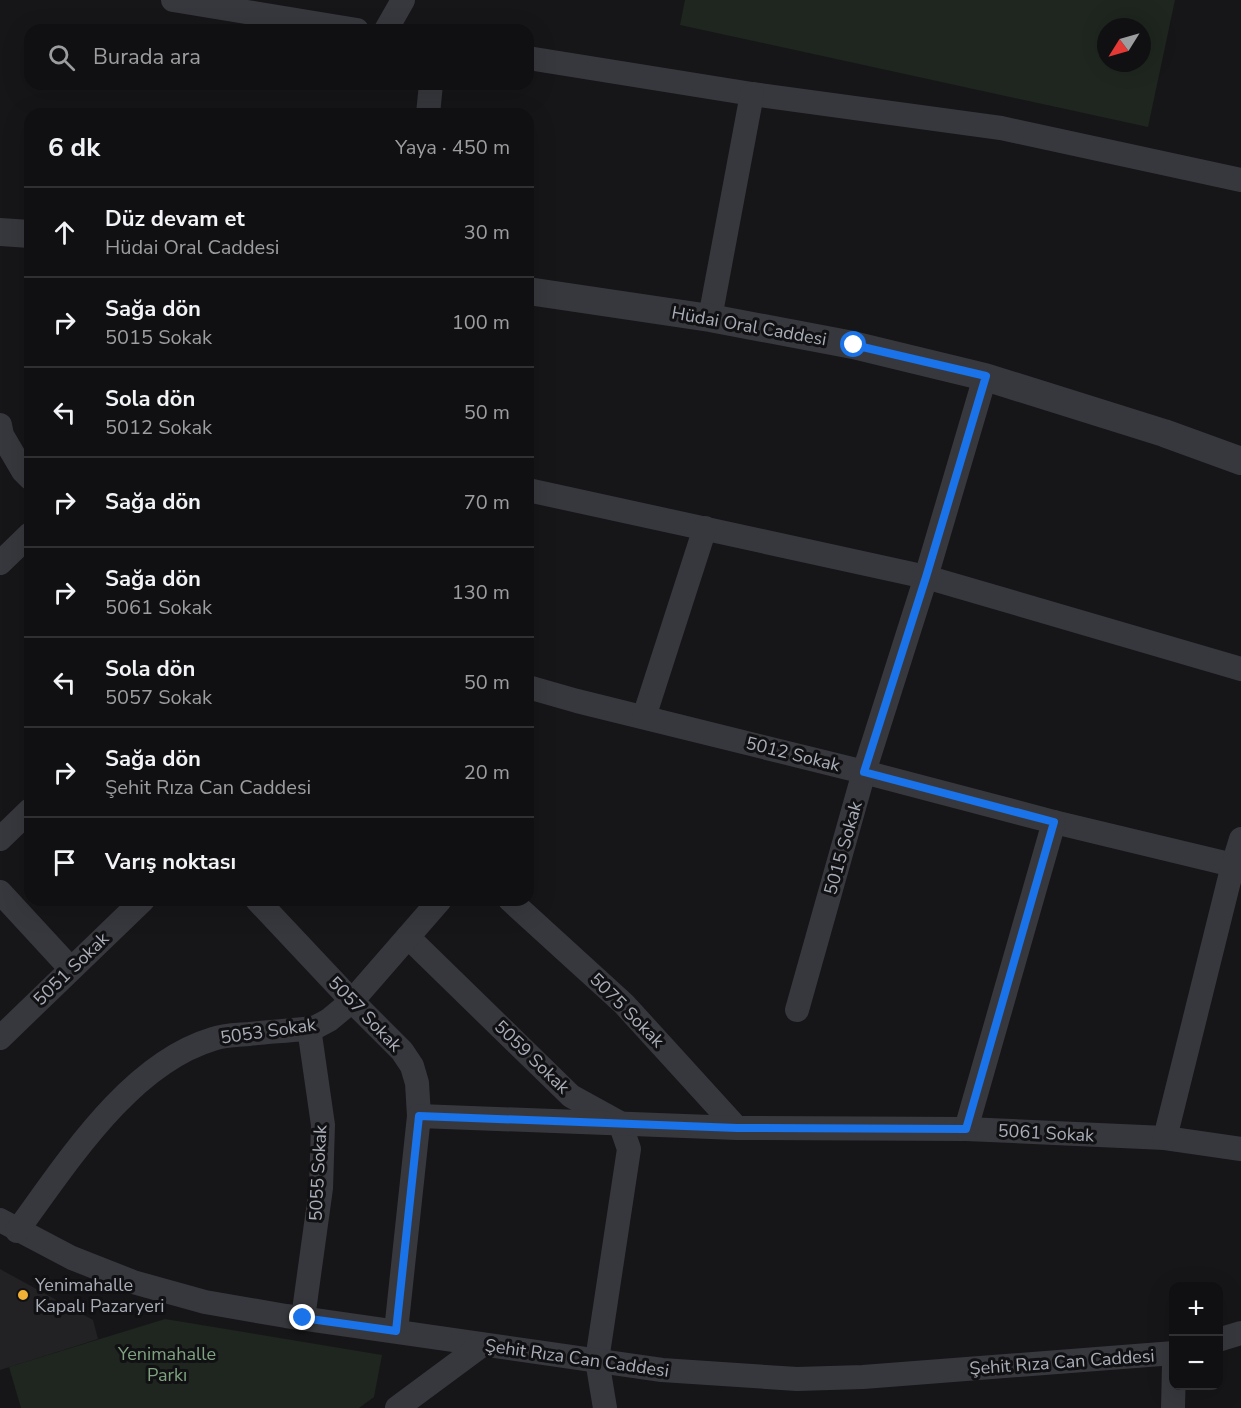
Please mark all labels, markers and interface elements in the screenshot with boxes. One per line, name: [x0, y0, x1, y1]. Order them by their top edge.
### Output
north arrow: [1097, 18, 1151, 72]
search box: [24, 24, 534, 90]
icon: search: [45, 41, 78, 74]
text: Burada ara: [93, 42, 201, 72]
text: 6 dk: [48, 130, 100, 165]
text: Yaya · 450 m: [395, 134, 510, 161]
text: Düz devam et: [105, 204, 245, 234]
icon: ahead: [48, 216, 81, 249]
text: 30 m: [464, 219, 510, 246]
text: Hüdai Oral Caddesi: [105, 234, 280, 261]
text: Sağa dön: [105, 294, 201, 324]
street label: Hüdai Oral Caddesi: [670, 301, 828, 351]
icon: right: [48, 306, 81, 339]
text: 100 m: [452, 309, 510, 336]
text: 5015 Sokak: [105, 324, 212, 351]
route start: [840, 331, 866, 357]
text: Sola dön: [105, 384, 195, 414]
icon: left: [48, 396, 81, 429]
text: 50 m: [464, 399, 510, 426]
text: 5012 Sokak: [105, 414, 212, 441]
icon: right: [48, 486, 81, 519]
text: Sağa dön: [105, 487, 201, 517]
text: 70 m: [464, 489, 510, 516]
text: Sağa dön: [105, 564, 201, 594]
icon: right: [48, 576, 81, 609]
text: 130 m: [452, 579, 510, 606]
text: 5061 Sokak: [105, 594, 212, 621]
text: Sola dön: [105, 654, 195, 684]
icon: left: [48, 666, 81, 699]
text: 50 m: [464, 669, 510, 696]
text: 5057 Sokak: [105, 684, 212, 711]
street label: 5012 Sokak: [743, 731, 844, 778]
text: Sağa dön: [105, 744, 201, 774]
icon: right: [48, 756, 81, 789]
text: 20 m: [464, 759, 510, 786]
text: Şehit Rıza Can Caddesi: [105, 774, 311, 801]
street label: 5015 Sokak: [818, 797, 868, 898]
icon: arrive: [48, 846, 81, 879]
text: Varış noktası: [105, 847, 236, 877]
street label: 5051 Sokak: [28, 926, 115, 1011]
street label: 5075 Sokak: [584, 967, 670, 1053]
street label: 5057 Sokak: [323, 971, 408, 1058]
street label: 5053 Sokak: [219, 1012, 318, 1050]
street label: 5059 Sokak: [489, 1015, 576, 1100]
street label: 5061 Sokak: [997, 1118, 1096, 1148]
street label: 5055 Sokak: [303, 1123, 333, 1222]
place label: Yenimahalle Kapalı Pazaryeri: [34, 1273, 165, 1318]
map controls: [1169, 1282, 1223, 1390]
button: +: [1169, 1282, 1223, 1336]
marker: Yenimahalle Kapalı Pazaryeri: [16, 1288, 30, 1302]
route end: [289, 1304, 315, 1330]
street label: Şehit Rıza Can Caddesi: [483, 1333, 671, 1383]
button: −: [1169, 1336, 1223, 1390]
park label: Yenimahalle Parkı: [117, 1342, 216, 1387]
street label: Şehit Rıza Can Caddesi: [969, 1344, 1155, 1380]

